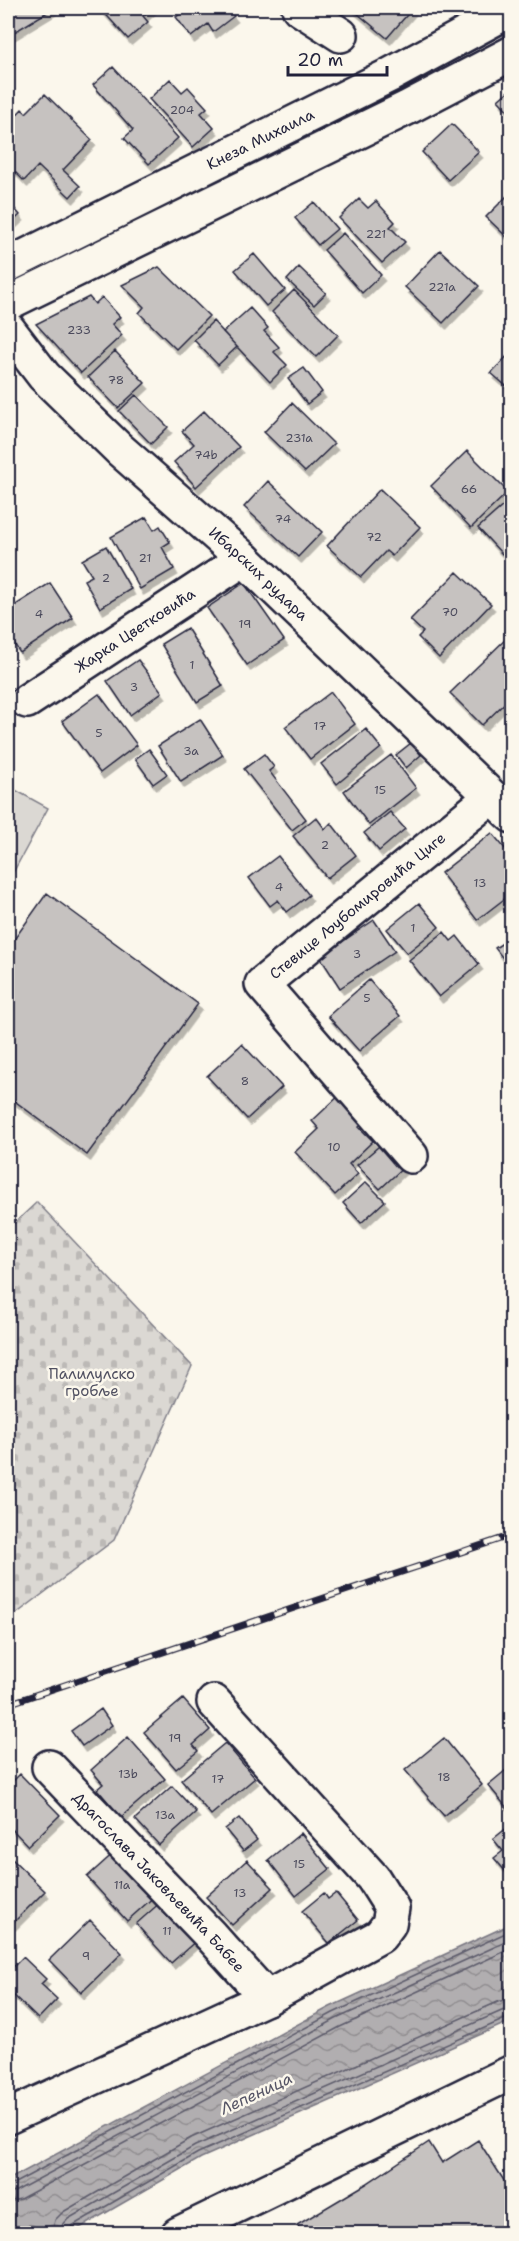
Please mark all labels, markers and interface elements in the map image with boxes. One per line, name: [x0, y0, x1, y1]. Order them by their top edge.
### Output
scale bar: [288, 39, 387, 77]
text: 20 m: [297, 48, 343, 72]
house number: 204: [170, 102, 194, 118]
street label: Кнеза Михаила: [203, 104, 318, 175]
house number: 221: [366, 226, 386, 242]
house number: 221a: [428, 279, 456, 295]
house number: 233: [67, 322, 91, 338]
house number: 78: [108, 372, 124, 388]
house number: 231a: [285, 430, 313, 446]
house number: 74b: [194, 447, 218, 463]
house number: 66: [461, 481, 477, 497]
house number: 74: [275, 511, 291, 527]
street label: Ибарских рудара: [204, 523, 313, 626]
house number: 72: [366, 529, 382, 545]
house number: 21: [139, 550, 151, 566]
house number: 2: [102, 570, 110, 586]
street label: Жарка Цветковића: [71, 583, 200, 677]
house number: 70: [442, 604, 458, 620]
house number: 4: [35, 606, 43, 622]
house number: 19: [239, 616, 251, 632]
house number: 1: [189, 657, 195, 673]
house number: 3: [130, 679, 138, 695]
house number: 17: [314, 718, 326, 734]
house number: 5: [95, 725, 103, 741]
house number: 3a: [183, 743, 199, 759]
house number: 15: [374, 782, 386, 798]
street label: Стевице Љубомировића Циге: [265, 828, 450, 984]
house number: 2: [321, 837, 329, 853]
house number: 13: [474, 875, 486, 891]
house number: 4: [275, 879, 283, 895]
house number: 1: [410, 920, 416, 936]
house number: 3: [353, 946, 361, 962]
house number: 5: [363, 990, 371, 1006]
house number: 8: [241, 1073, 249, 1089]
house number: 10: [327, 1139, 341, 1155]
park label: Палилулско гробље: [49, 1364, 135, 1401]
house number: 19: [169, 1730, 181, 1746]
house number: 13b: [118, 1766, 138, 1782]
house number: 18: [437, 1769, 451, 1785]
house number: 17: [212, 1771, 224, 1787]
street label: Драгослава Јаковљевића Бабее: [68, 1788, 249, 1977]
house number: 13a: [155, 1807, 176, 1823]
house number: 15: [293, 1856, 305, 1872]
house number: 11a: [114, 1877, 131, 1893]
house number: 13: [234, 1885, 246, 1901]
house number: 11: [162, 1923, 172, 1939]
house number: 9: [82, 1948, 90, 1964]
water label: Лепеница: [216, 2068, 296, 2120]

